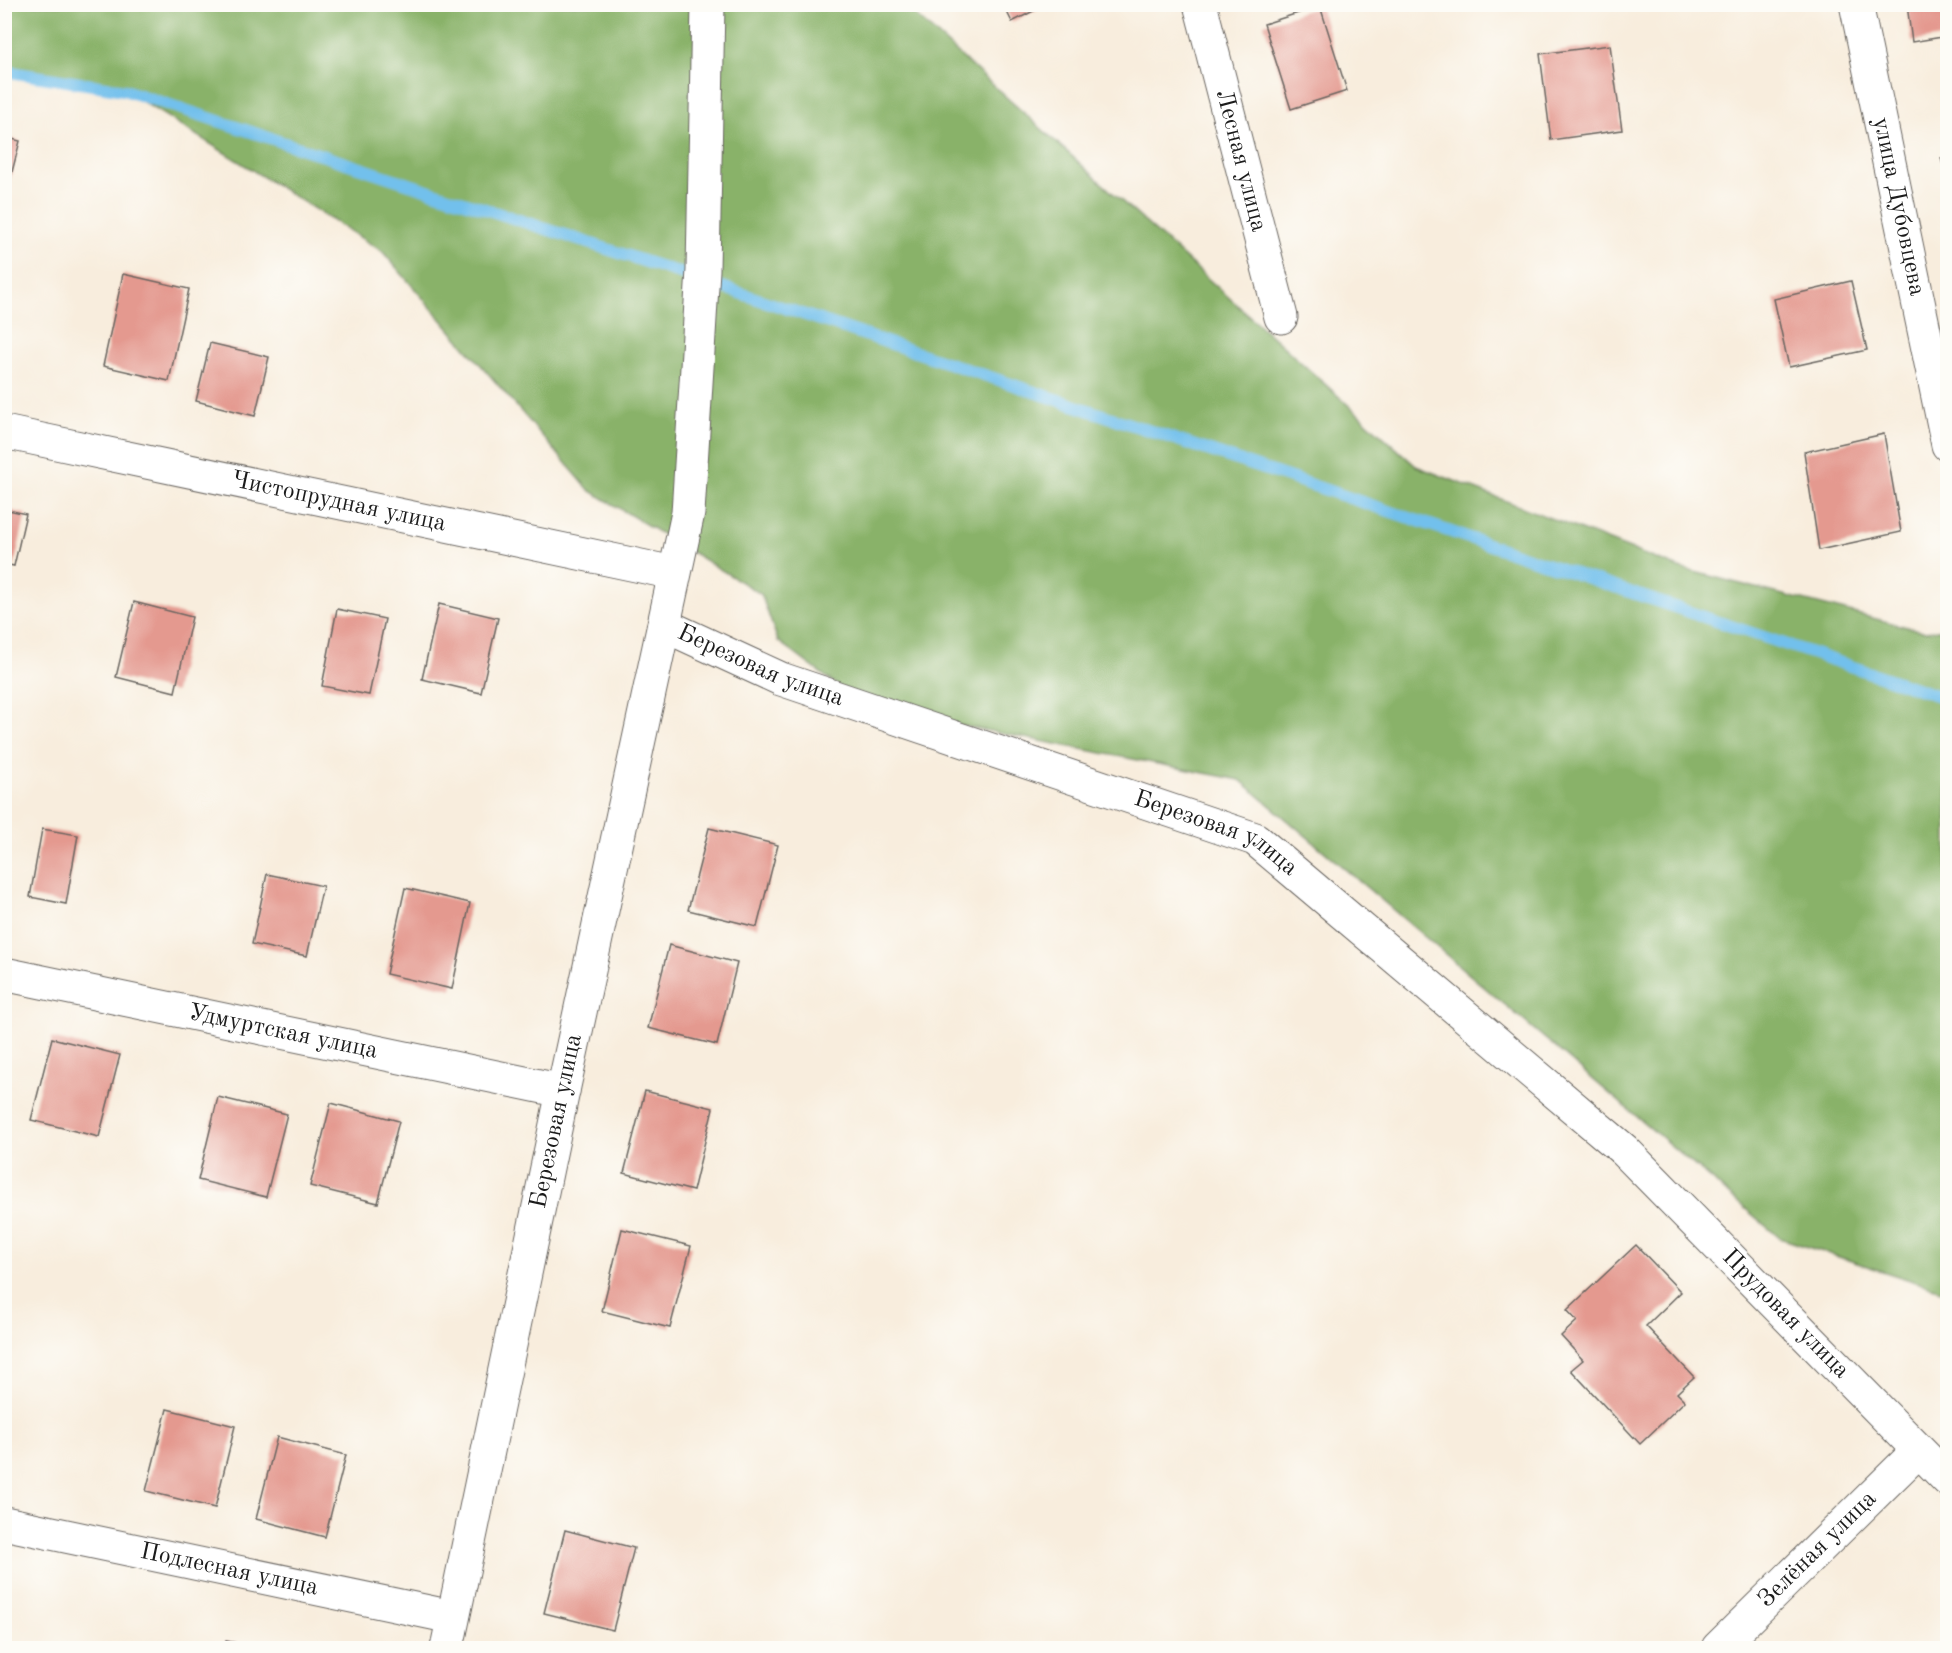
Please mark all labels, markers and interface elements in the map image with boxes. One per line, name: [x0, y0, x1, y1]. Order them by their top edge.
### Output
street label: Лесная улица: [1211, 87, 1271, 235]
street label: улица Дубовцева: [1868, 115, 1929, 298]
street label: Чистопрудная улица: [229, 468, 448, 537]
street label: Березовая улица: [674, 621, 847, 711]
street label: Березовая улица: [1131, 787, 1302, 881]
street label: Удмуртская улица: [186, 1001, 380, 1064]
street label: Березовая улица: [527, 1032, 587, 1211]
street label: Прудовая улица: [1717, 1245, 1854, 1384]
street label: Зелёная улица: [1754, 1487, 1881, 1613]
street label: Подлесная улица: [138, 1540, 320, 1601]

